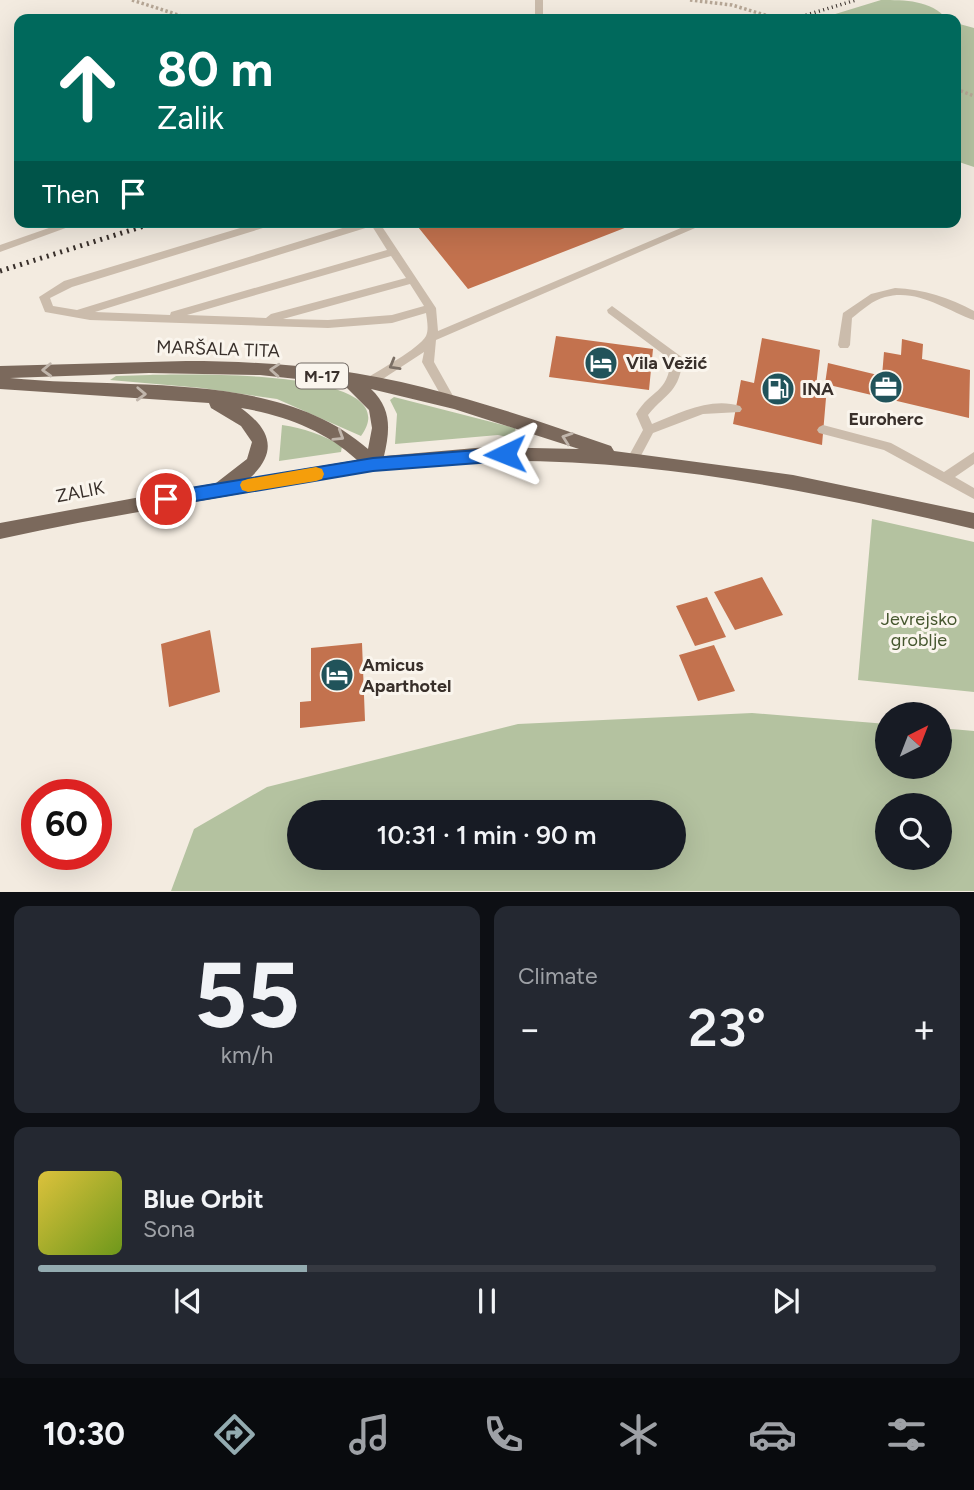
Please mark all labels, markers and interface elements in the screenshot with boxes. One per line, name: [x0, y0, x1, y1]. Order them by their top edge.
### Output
text: 80 m: [157, 39, 273, 98]
icon: ahead: [42, 42, 133, 133]
text: Zalik: [157, 99, 224, 137]
icon: arrive: [114, 175, 152, 213]
text: Then: [42, 178, 100, 210]
street label: MARŠALA TITA: [156, 336, 280, 362]
hotel icon: Vila Vežić: [582, 344, 620, 382]
place label: Vila Vežić: [626, 352, 708, 374]
one-way arrow: [389, 356, 402, 369]
one-way arrow: [42, 363, 53, 378]
one-way arrow: [269, 363, 280, 378]
road number: M-17: [296, 364, 348, 388]
office icon: Euroherc: [867, 368, 905, 406]
fuel station icon: INA: [759, 370, 797, 408]
place label: INA: [802, 378, 834, 400]
one-way arrow: [136, 386, 147, 401]
place label: Euroherc: [849, 408, 924, 430]
position arrow: [468, 417, 542, 491]
one-way arrow: [331, 428, 344, 441]
one-way arrow: [562, 432, 574, 446]
pin: [136, 469, 196, 529]
street label: ZALIK: [54, 477, 106, 507]
icon: arrive: [147, 480, 185, 518]
park label: Jevrejsko groblje: [881, 608, 957, 651]
place label: Amicus Aparthotel: [362, 654, 452, 697]
hotel icon: Amicus Aparthotel: [318, 656, 356, 694]
north arrow: [875, 702, 952, 779]
map controls: [875, 702, 952, 870]
speed limit sign: 60: [21, 779, 112, 870]
button: search: [875, 793, 952, 870]
text: 10:31 · 1 min · 90 m: [377, 819, 596, 851]
text: 55: [194, 941, 300, 1050]
text: Climate: [518, 962, 597, 990]
text: 23°: [688, 997, 766, 1059]
text: −: [518, 1006, 542, 1052]
text: +: [912, 1006, 936, 1052]
text: km/h: [221, 1041, 273, 1069]
text: Blue Orbit: [143, 1183, 264, 1215]
text: Sona: [143, 1215, 195, 1243]
icon: previous: [169, 1282, 207, 1320]
icon: pause: [468, 1282, 506, 1320]
icon: next: [767, 1282, 805, 1320]
icon: directions: [210, 1410, 259, 1459]
icon: music: [345, 1410, 394, 1459]
icon: phone: [479, 1410, 528, 1459]
icon: climate: [614, 1410, 663, 1459]
icon: car: [748, 1410, 797, 1459]
icon: filters: [882, 1410, 931, 1459]
text: 10:30: [43, 1415, 125, 1453]

